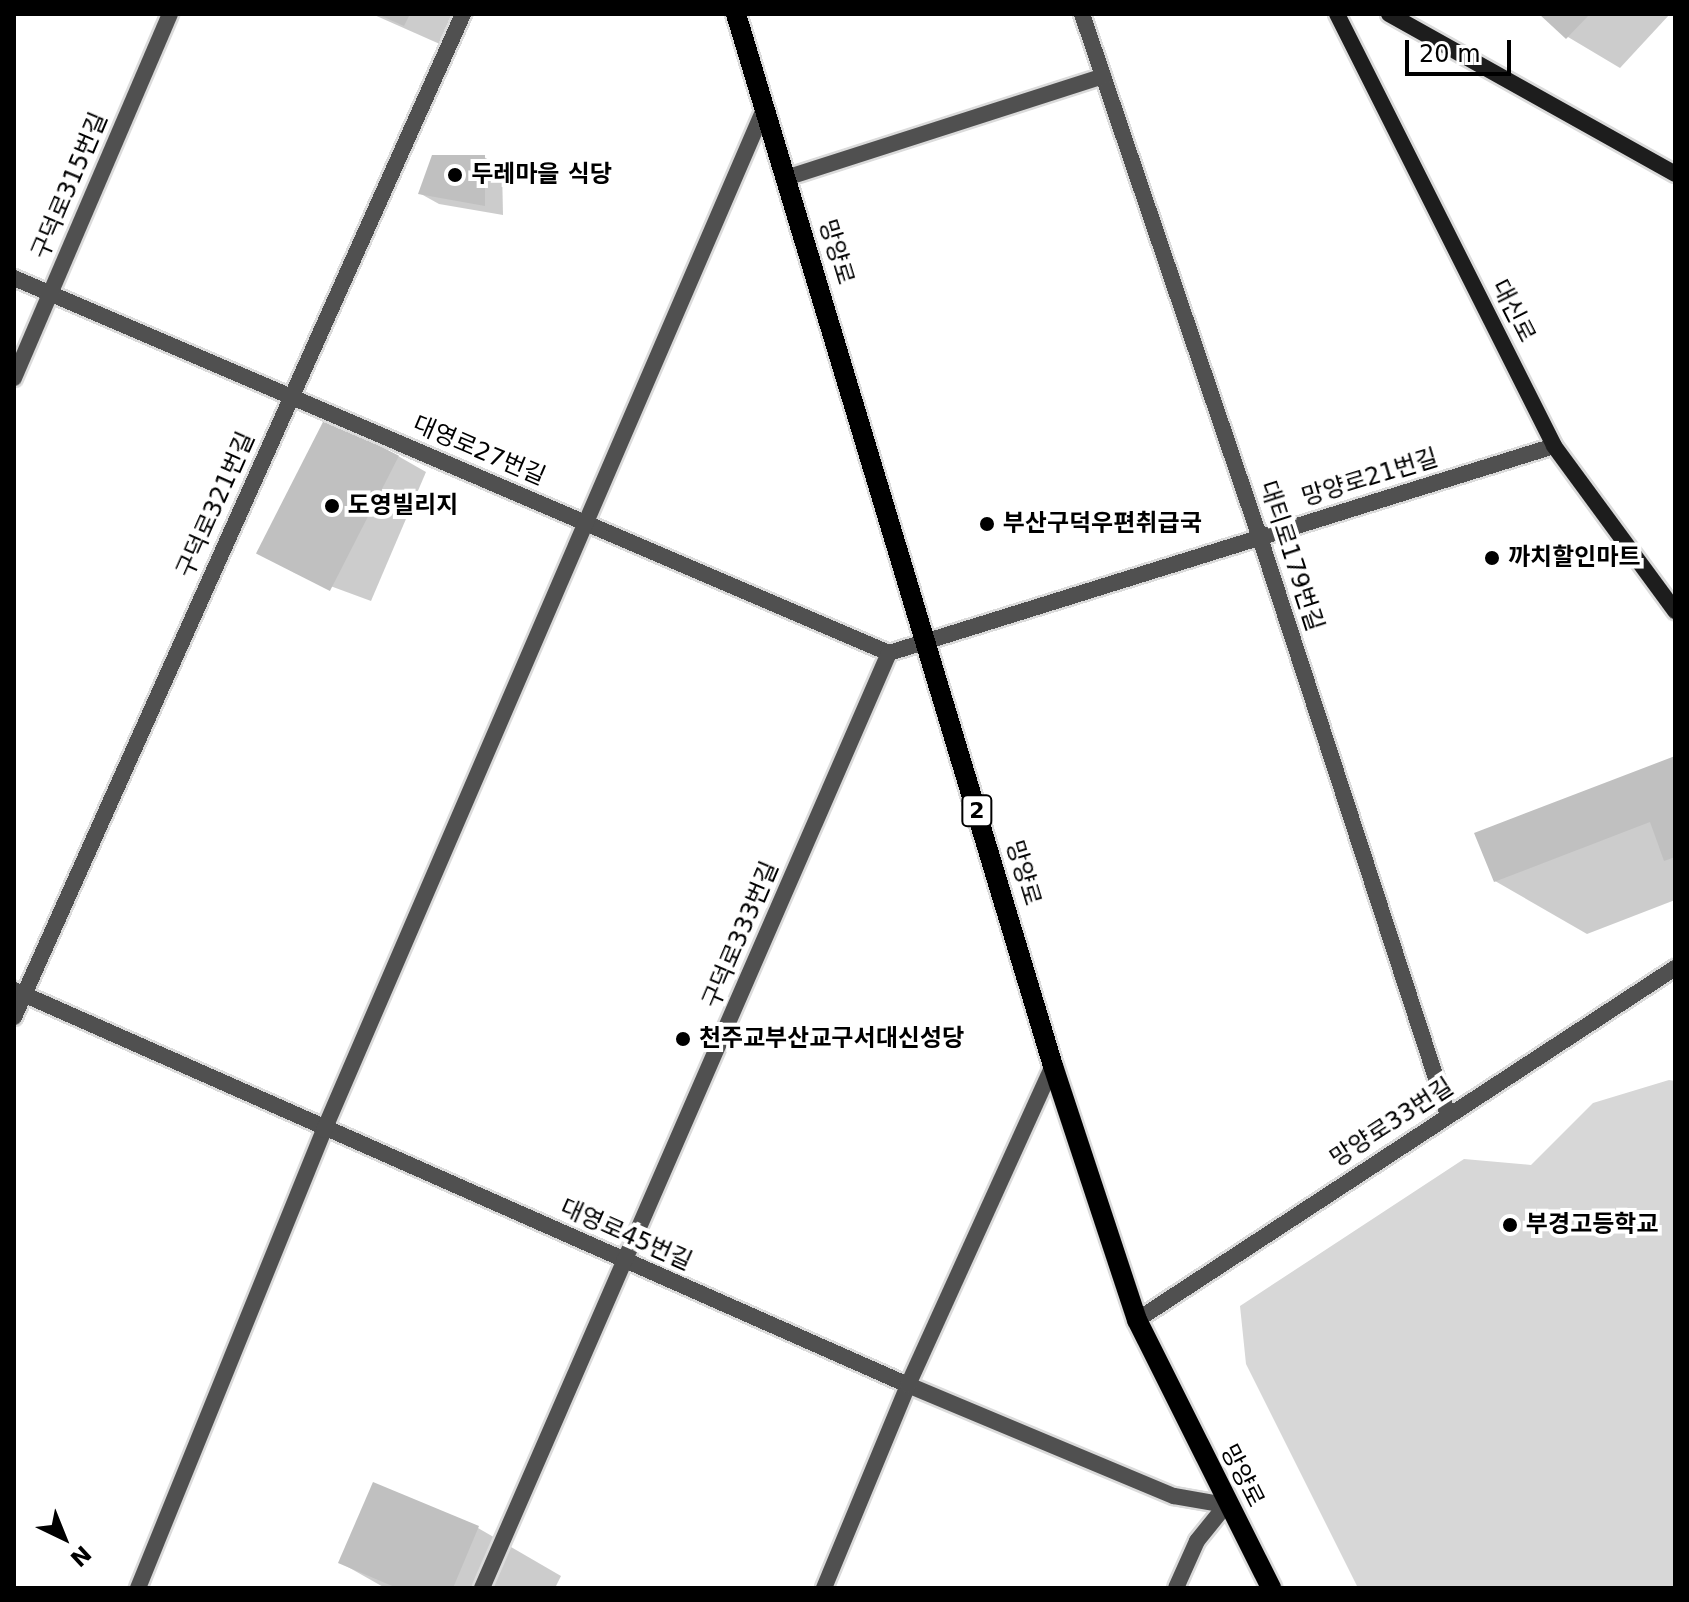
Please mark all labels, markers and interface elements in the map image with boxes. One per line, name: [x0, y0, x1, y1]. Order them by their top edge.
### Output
scale bar: [1409, 24, 1515, 74]
text: 20 m: [1419, 40, 1481, 68]
street label: 구덕로315번길: [26, 108, 114, 264]
place label: 두레마을 식당: [471, 161, 612, 189]
marker: 두레마을 식당: [446, 166, 464, 184]
street label: 망양로: [813, 216, 859, 288]
street label: 대신로: [1485, 275, 1541, 347]
street label: 대영로27번길: [409, 410, 549, 492]
street label: 구덕로321번길: [171, 428, 261, 582]
street label: 망양로21번길: [1298, 444, 1442, 512]
street label: 대티로179번길: [1253, 477, 1329, 635]
place label: 도영빌리지: [348, 492, 458, 520]
marker: 도영빌리지: [323, 497, 341, 515]
place label: 부산구덕우편취급국: [1003, 510, 1202, 538]
marker: 부산구덕우편취급국: [978, 515, 996, 533]
place label: 까치할인마트: [1508, 544, 1640, 572]
marker: 까치할인마트: [1483, 549, 1501, 567]
road number: 2: [961, 793, 993, 829]
street label: 망양로: [1000, 837, 1046, 909]
street label: 구덕로333번길: [697, 857, 785, 1013]
place label: 천주교부산교구서대신성당: [699, 1025, 964, 1053]
marker: 천주교부산교구서대신성당: [674, 1030, 692, 1048]
street label: 망양로33번길: [1325, 1073, 1459, 1173]
street label: 대영로45번길: [556, 1193, 696, 1277]
place label: 부경고등학교: [1526, 1211, 1658, 1239]
marker: 부경고등학교: [1501, 1216, 1519, 1234]
street label: 망양로: [1214, 1440, 1270, 1512]
north arrow: [24, 1498, 104, 1578]
text: N: [65, 1540, 96, 1571]

